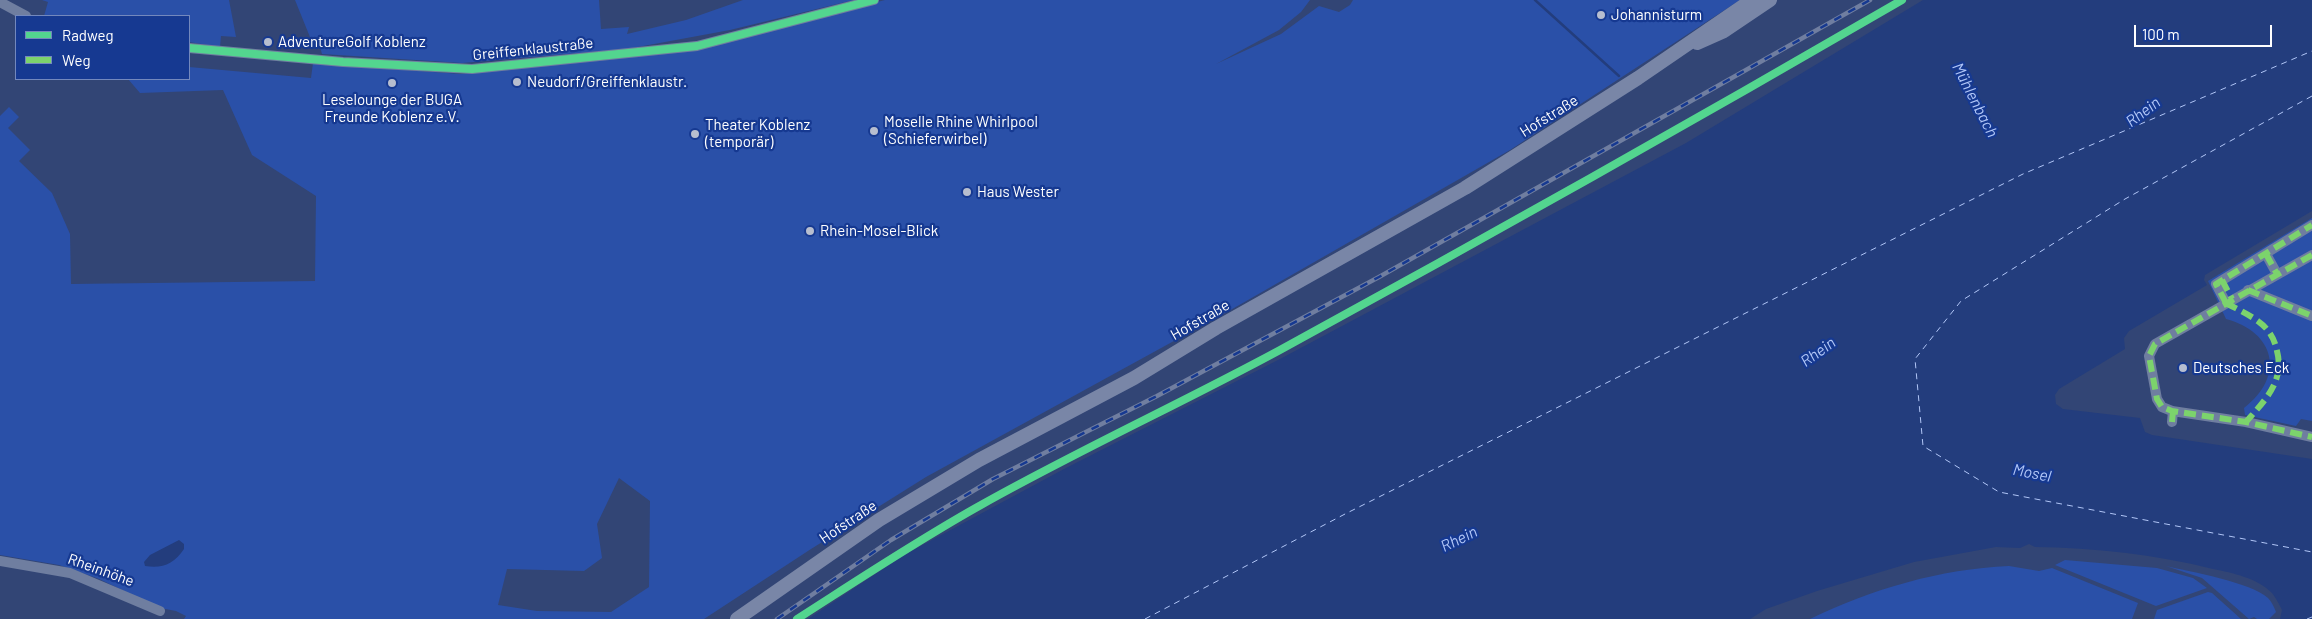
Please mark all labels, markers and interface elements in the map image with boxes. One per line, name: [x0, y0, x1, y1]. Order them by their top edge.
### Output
place label: Johannisturm: [1611, 6, 1702, 24]
marker: Johannisturm: [1595, 9, 1607, 21]
legend: [15, 15, 190, 80]
scale bar: [2137, 15, 2274, 47]
text: 100 m: [2142, 25, 2180, 43]
text: Radweg: [62, 26, 114, 44]
place label: AdventureGolf Koblenz: [278, 33, 426, 51]
street label: Greiffenklaustraße: [472, 34, 594, 64]
marker: AdventureGolf Koblenz: [262, 36, 274, 48]
text: Weg: [62, 51, 90, 69]
water label: Mühlenbach: [1948, 59, 2002, 141]
place label: Neudorf/Greiffenklaustr.: [527, 73, 687, 91]
marker: Neudorf/Greiffenklaustr.: [511, 76, 523, 88]
marker: Leselounge der BUGA Freunde Koblenz e.V.: [386, 77, 398, 89]
place label: Leselounge der BUGA Freunde Koblenz e.V.: [322, 91, 462, 126]
street label: Hofstraße: [1517, 91, 1581, 141]
water label: Rhein: [2122, 93, 2164, 131]
place label: Moselle Rhine Whirlpool (Schieferwirbel): [884, 113, 1038, 148]
place label: Theater Koblenz (temporär): [705, 116, 810, 151]
marker: Moselle Rhine Whirlpool (Schieferwirbel): [868, 125, 880, 137]
marker: Theater Koblenz (temporär): [689, 128, 701, 140]
place label: Haus Wester: [977, 183, 1059, 201]
marker: Haus Wester: [961, 186, 973, 198]
place label: Rhein-Mosel-Blick: [820, 222, 938, 240]
marker: Rhein-Mosel-Blick: [804, 225, 816, 237]
street label: Hofstraße: [1167, 296, 1233, 344]
water label: Rhein: [1797, 333, 1839, 371]
place label: Deutsches Eck: [2193, 359, 2289, 377]
marker: Deutsches Eck: [2177, 362, 2189, 374]
water label: Mosel: [2011, 460, 2053, 486]
street label: Hofstraße: [816, 496, 880, 548]
water label: Rhein: [1438, 522, 1480, 556]
street label: Rheinhöhe: [65, 550, 137, 590]

